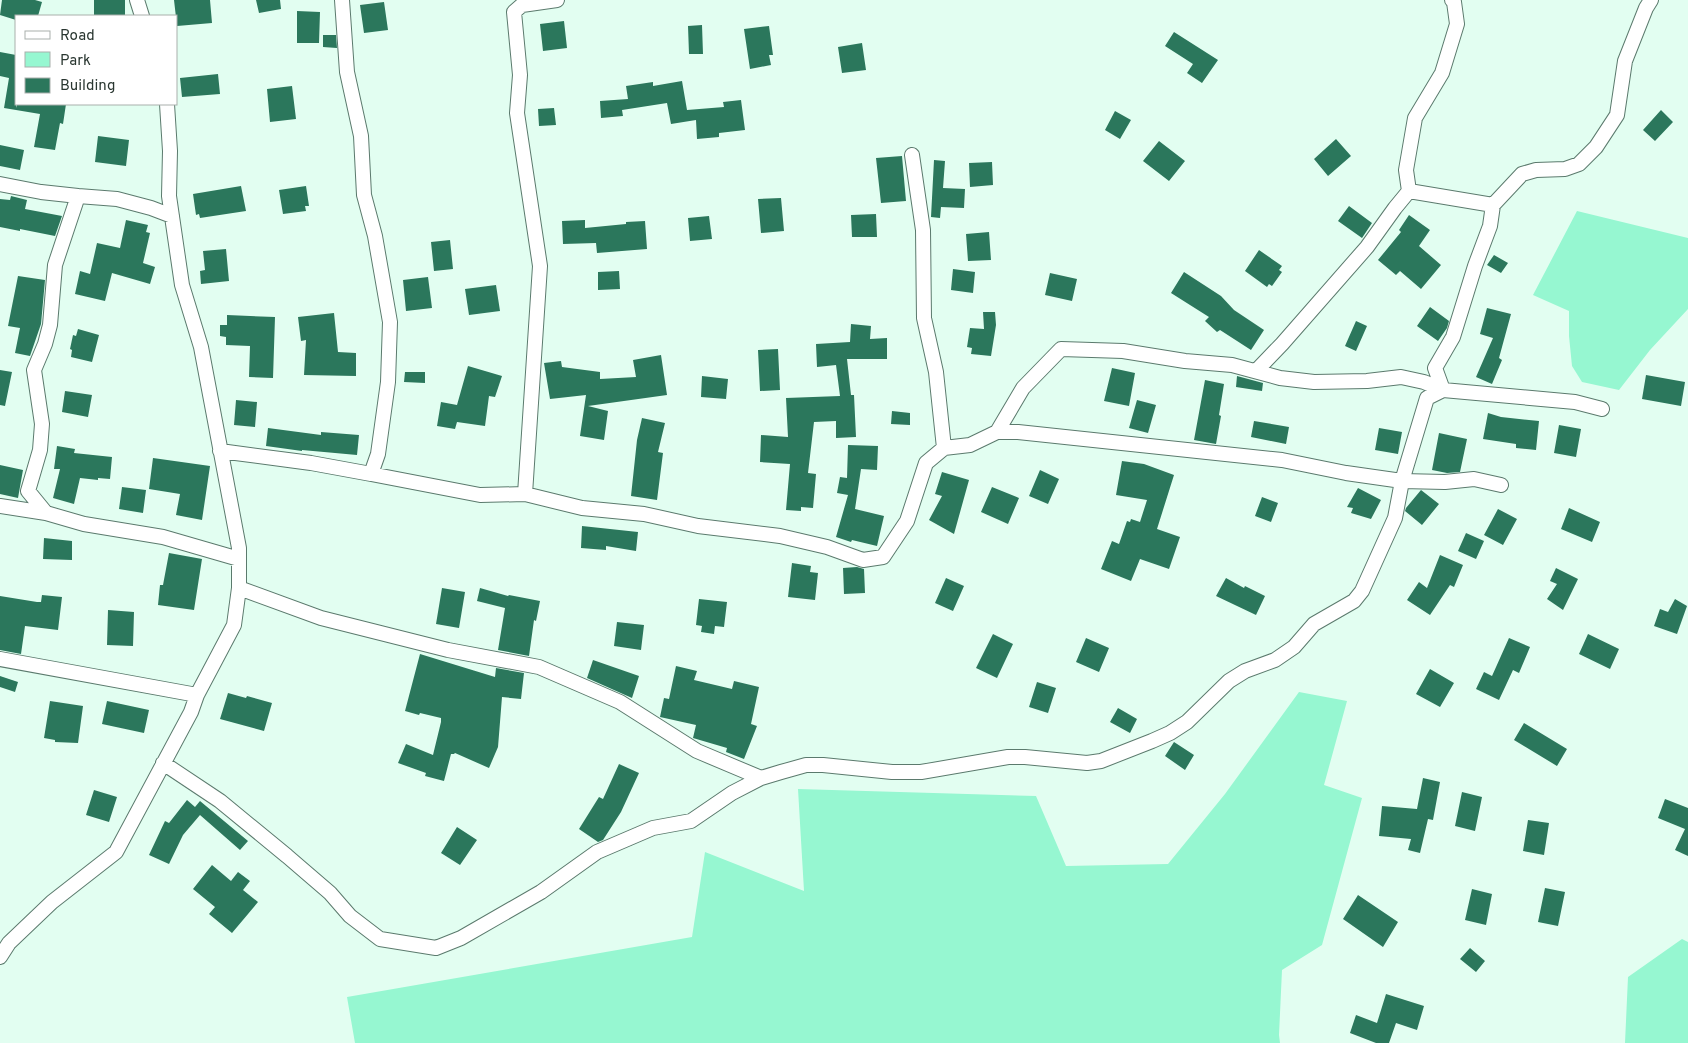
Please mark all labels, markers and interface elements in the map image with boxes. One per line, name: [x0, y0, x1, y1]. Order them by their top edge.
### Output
legend: [15, 15, 178, 105]
text: Road: [60, 27, 95, 46]
text: Park: [60, 52, 91, 71]
text: Building: [60, 77, 115, 96]

